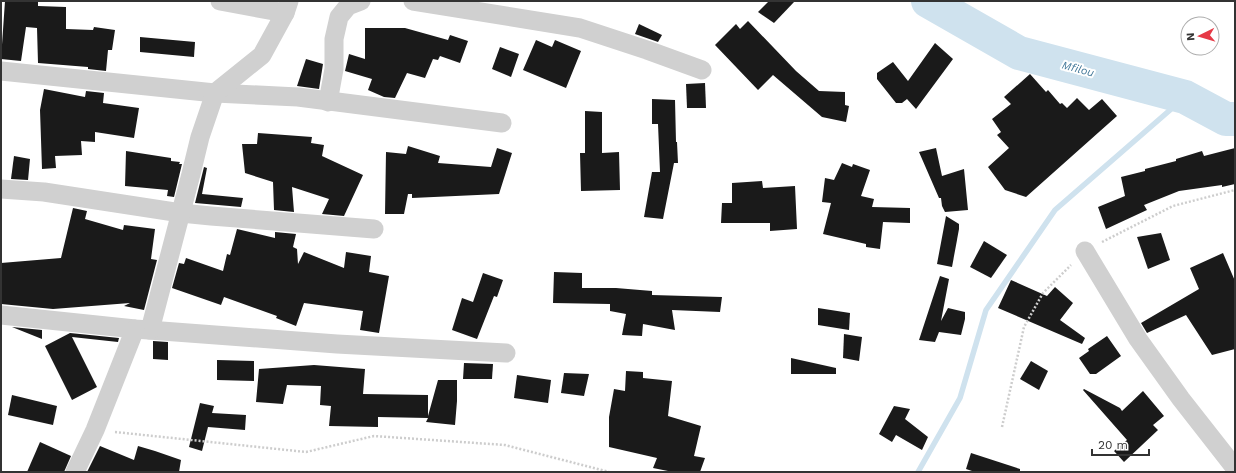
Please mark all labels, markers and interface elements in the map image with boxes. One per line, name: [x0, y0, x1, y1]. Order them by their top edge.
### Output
north arrow: [1180, 16, 1220, 56]
text: N: [1184, 32, 1197, 41]
water label: Mfilou: [1061, 59, 1096, 80]
scale bar: [1092, 431, 1149, 457]
text: 20 m: [1098, 438, 1128, 452]

